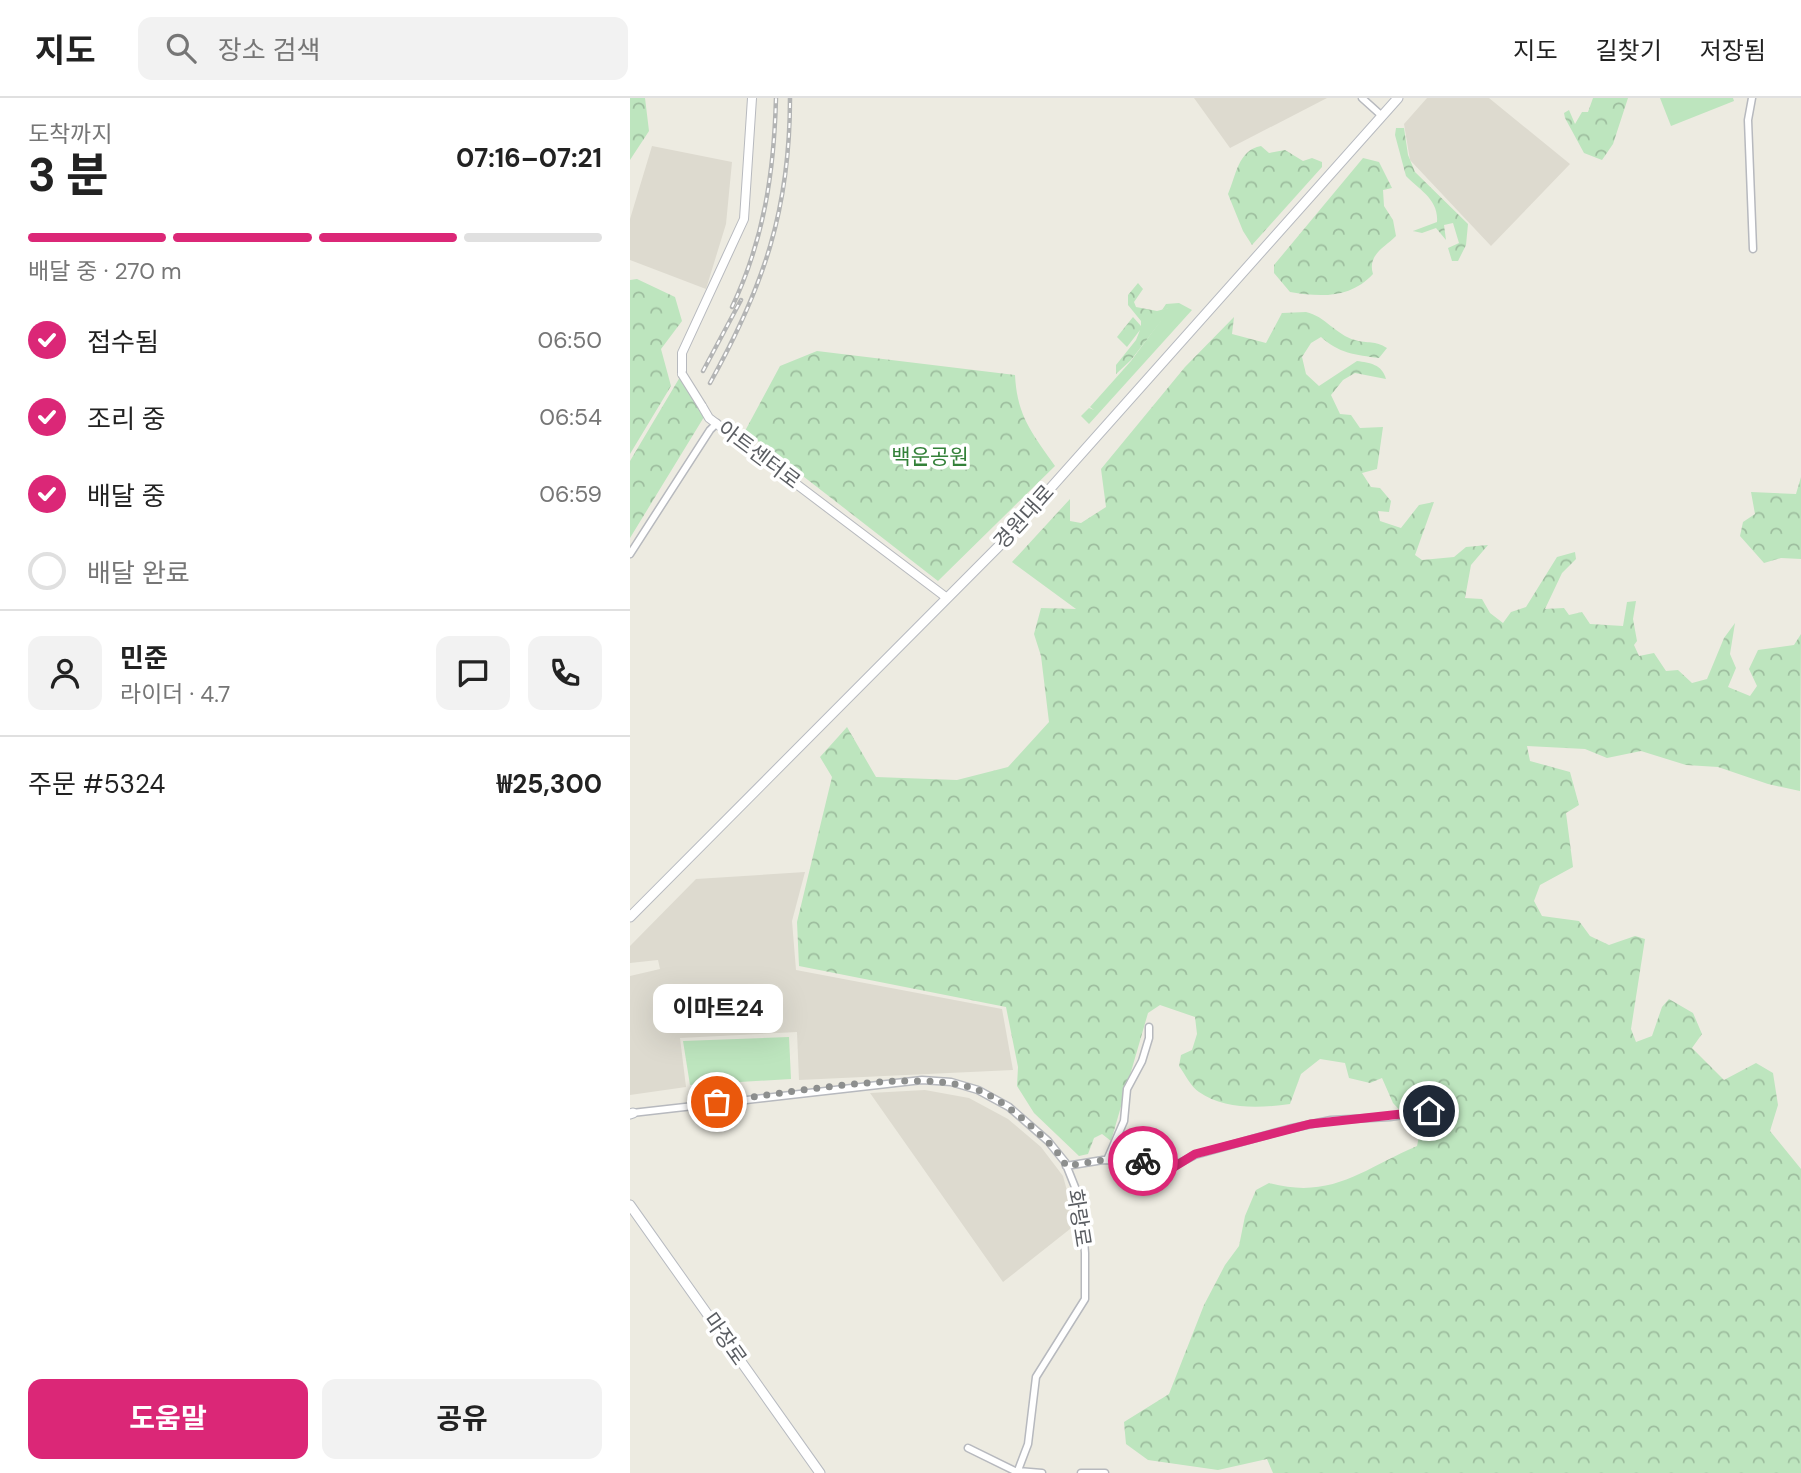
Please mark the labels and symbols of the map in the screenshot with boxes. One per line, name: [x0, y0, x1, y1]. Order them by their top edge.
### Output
street label: 아트센터로: [712, 415, 806, 495]
park label: 백운공원: [891, 443, 969, 471]
street label: 경원대로: [988, 479, 1060, 555]
callout: 이마트24: [652, 983, 782, 1032]
pin: [687, 1072, 747, 1132]
pin: [1399, 1081, 1459, 1141]
courier: [1108, 1126, 1178, 1196]
street label: 화랑로: [1061, 1187, 1097, 1249]
street label: 마장로: [697, 1307, 753, 1371]

